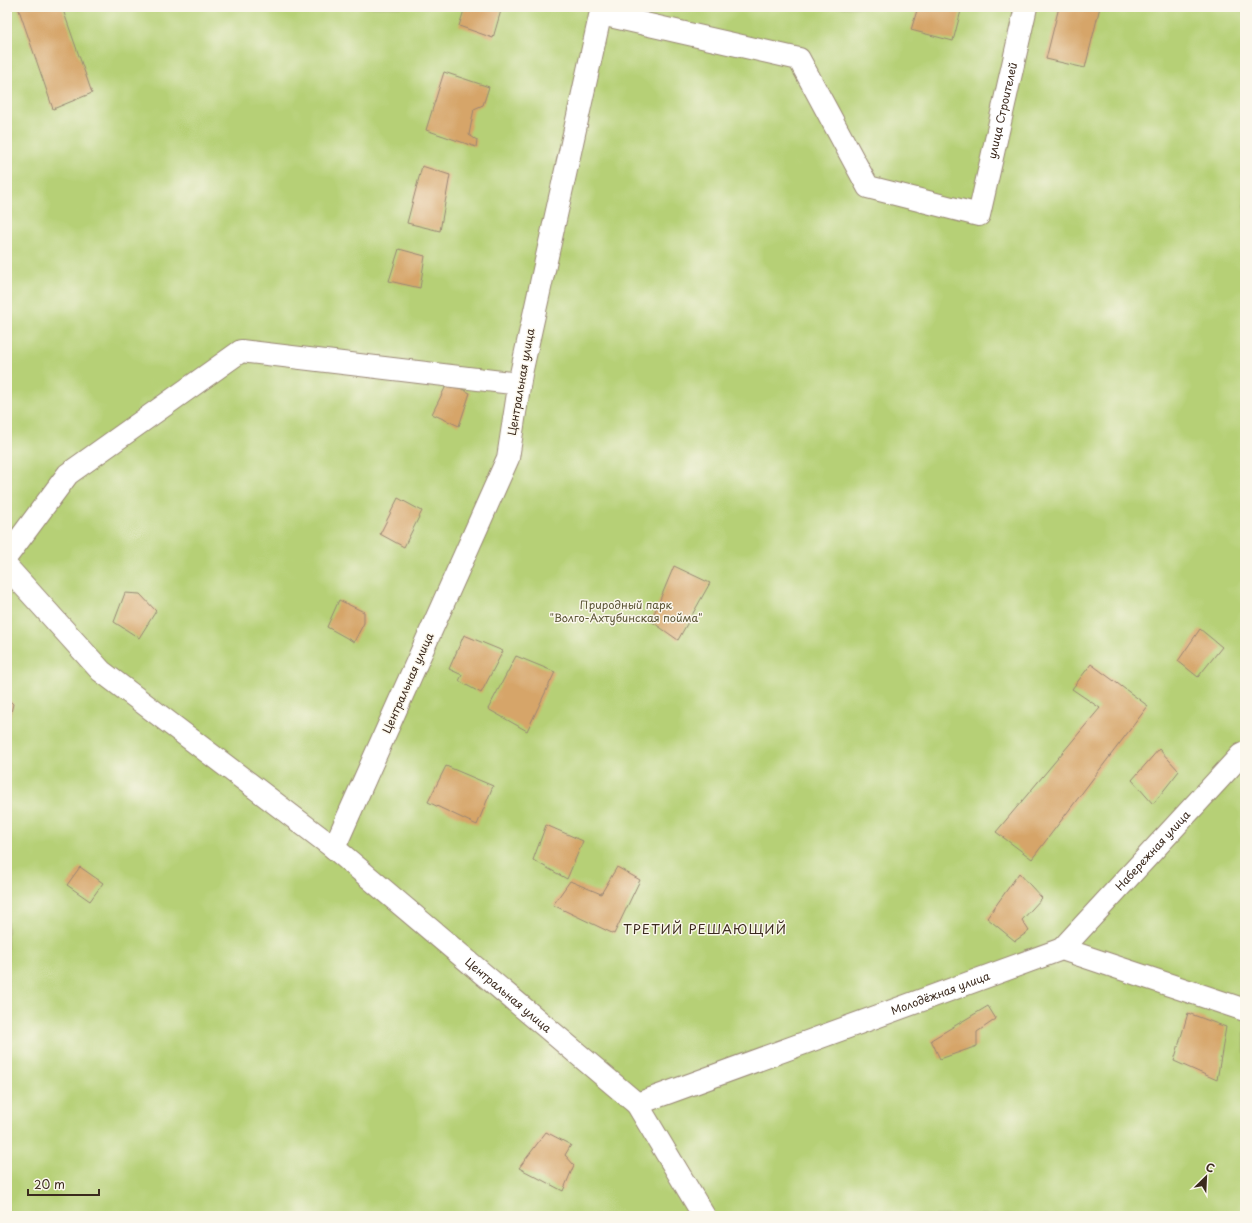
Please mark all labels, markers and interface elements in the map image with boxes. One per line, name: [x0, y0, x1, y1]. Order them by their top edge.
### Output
street label: улица Строителей: [983, 61, 1021, 160]
street label: Центральная улица: [503, 327, 538, 437]
park label: Природный парк "Волго-Ахтубинская пойма": [550, 596, 702, 626]
street label: Центральная улица: [378, 630, 437, 736]
street label: Набережная улица: [1111, 806, 1194, 894]
district label: ТРЕТИЙ РЕШАЮЩИЙ: [623, 919, 787, 938]
street label: Центральная улица: [462, 953, 556, 1036]
street label: Молодёжная улица: [888, 967, 992, 1019]
north arrow: [1186, 1157, 1226, 1197]
text: С: [1203, 1158, 1218, 1177]
scale bar: [28, 1171, 99, 1197]
text: 20 m: [34, 1175, 65, 1193]

